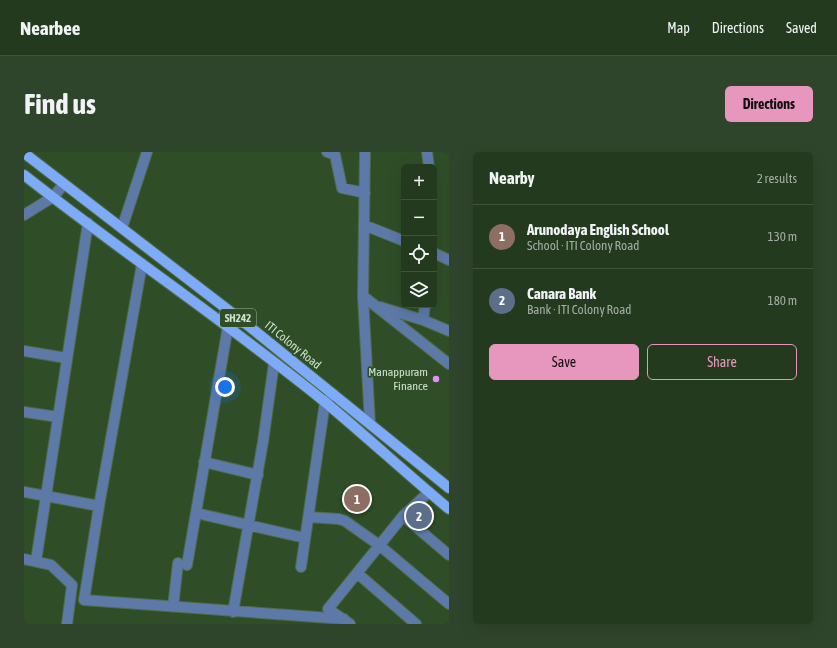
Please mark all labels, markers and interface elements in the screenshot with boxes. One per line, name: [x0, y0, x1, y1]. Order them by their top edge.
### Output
text: Nearbee: [20, 17, 80, 39]
text: Map: [667, 20, 690, 36]
text: Directions: [712, 20, 764, 36]
text: Saved: [786, 20, 817, 36]
button: Directions: [725, 86, 813, 122]
text: Find us: [24, 88, 96, 120]
map controls: [401, 164, 437, 308]
button: +: [401, 164, 437, 200]
text: Nearby: [489, 168, 535, 188]
text: 2 results: [757, 171, 797, 186]
button: −: [401, 200, 437, 236]
text: Arunodaya English School: [527, 221, 669, 238]
text: 1: [499, 229, 505, 244]
text: 130 m: [768, 229, 797, 244]
button: locate: [401, 236, 437, 272]
text: School · ITI Colony Road: [527, 238, 639, 253]
button: layers: [401, 272, 437, 308]
text: Canara Bank: [527, 285, 596, 302]
text: 2: [499, 293, 505, 308]
text: 180 m: [768, 293, 797, 308]
text: Bank · ITI Colony Road: [527, 302, 631, 317]
road number: SH242: [220, 309, 256, 327]
street label: ITI Colony Road: [262, 318, 324, 372]
button: Save: [489, 344, 639, 380]
button: Share: [647, 344, 797, 380]
place label: Manappuram Finance: [368, 365, 428, 393]
marker: Manappuram Finance: [431, 374, 441, 384]
your location: [215, 377, 235, 397]
pin: 1: [344, 484, 370, 514]
pin: 2: [406, 501, 432, 531]

